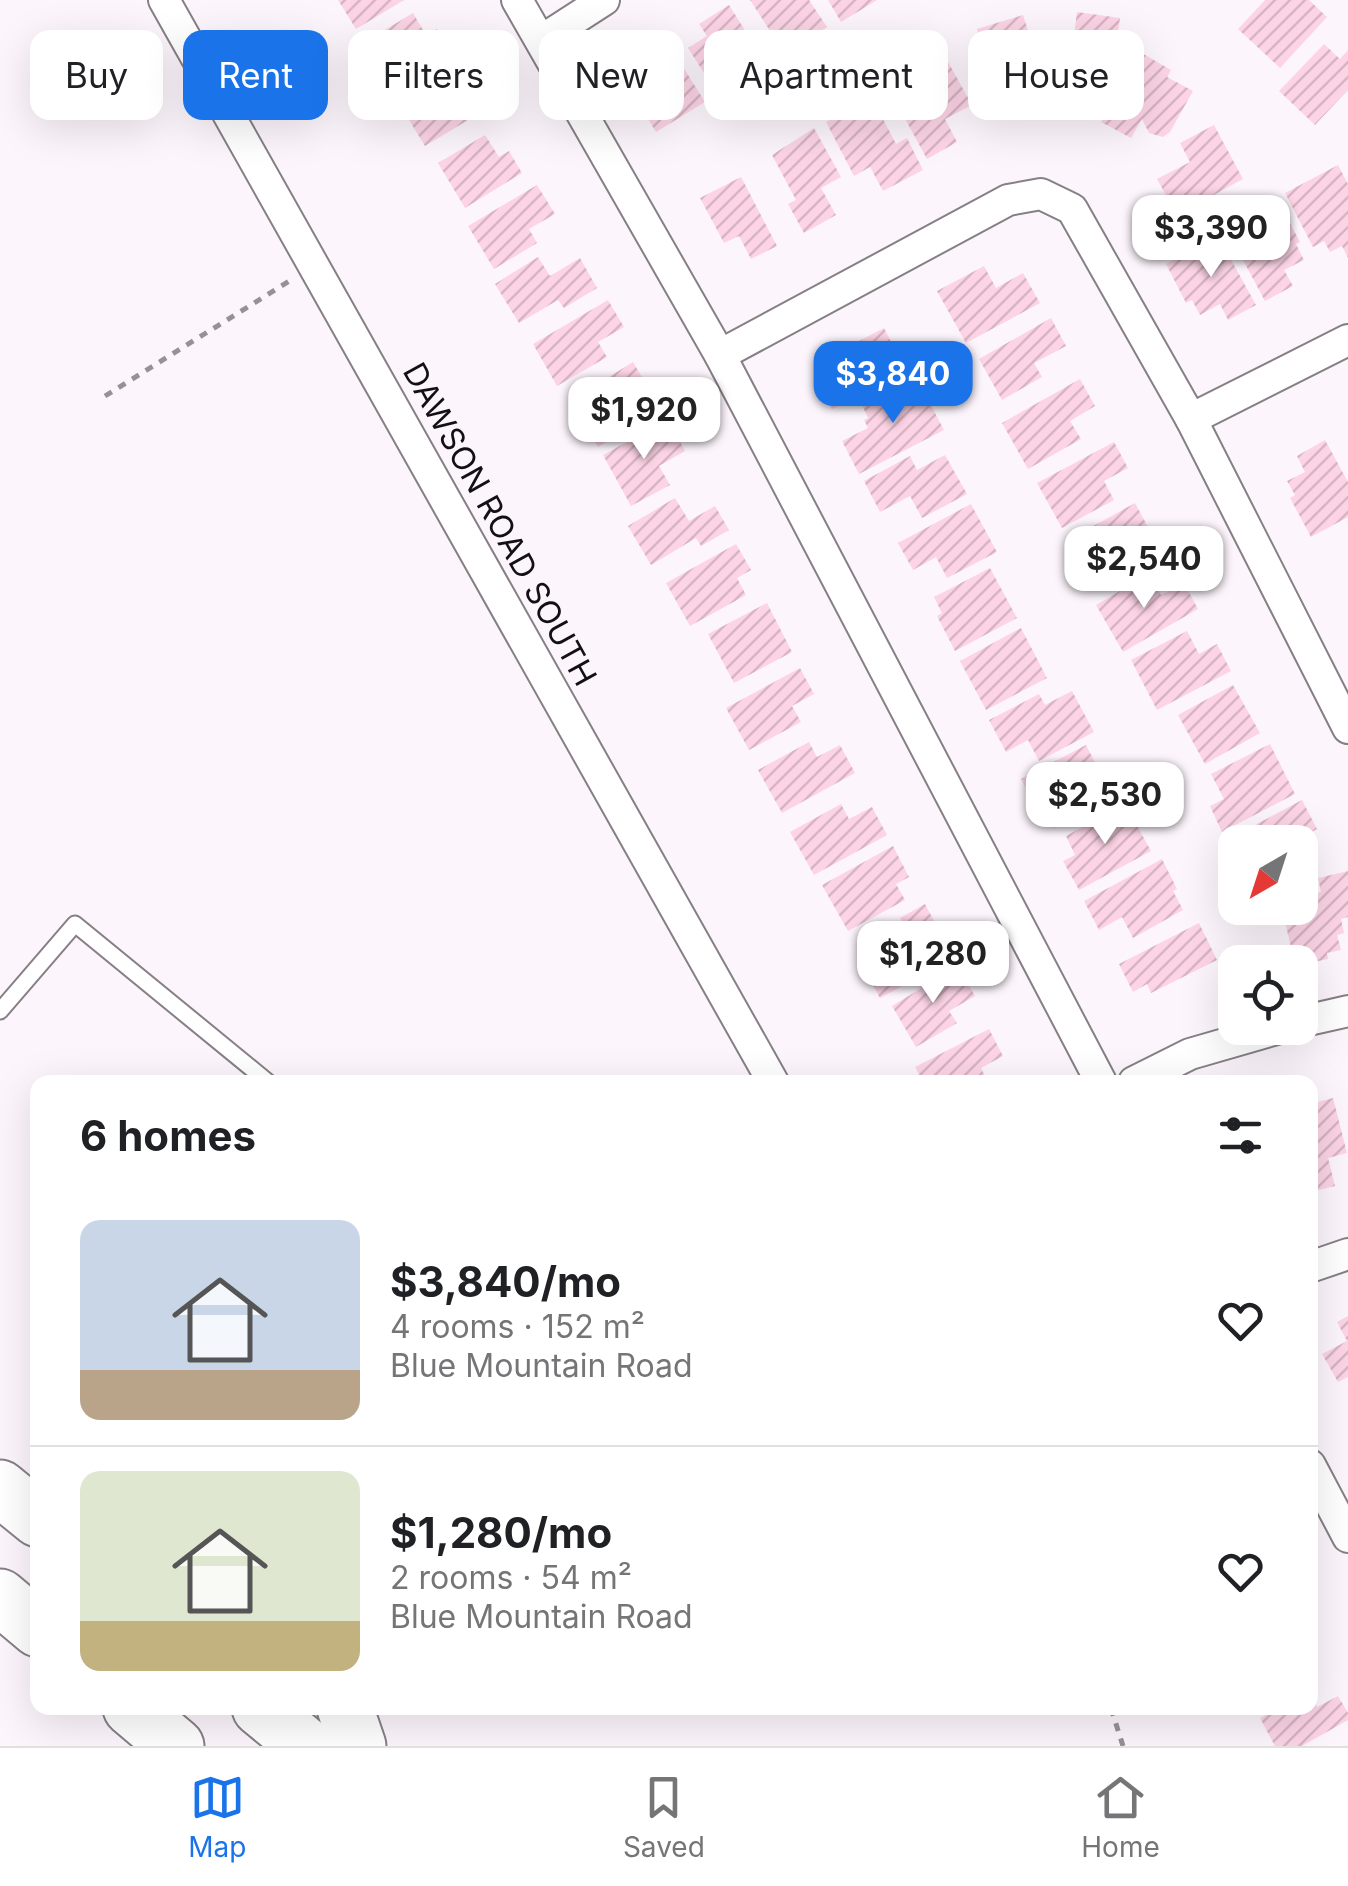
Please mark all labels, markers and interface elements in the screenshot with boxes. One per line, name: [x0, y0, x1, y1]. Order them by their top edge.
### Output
chip: Buy: [30, 30, 163, 120]
chip: Rent: [183, 30, 328, 120]
chip: Filters: [348, 30, 519, 120]
chip: New: [539, 30, 684, 120]
chip: Apartment: [704, 30, 948, 120]
chip: House: [968, 30, 1144, 120]
pin: $3,390: [1130, 195, 1292, 280]
text: $3,390: [1154, 208, 1268, 247]
pin: $3,840: [812, 341, 974, 426]
text: $3,840: [836, 354, 950, 393]
street label: DAWSON ROAD SOUTH: [395, 356, 605, 692]
pin: $1,920: [563, 377, 725, 462]
text: $1,920: [590, 390, 698, 429]
pin: $2,540: [1063, 526, 1225, 611]
text: $2,540: [1086, 539, 1202, 578]
pin: $2,530: [1024, 762, 1186, 847]
text: $2,530: [1048, 775, 1162, 814]
north arrow: [1218, 825, 1318, 925]
map controls: [1218, 825, 1318, 1045]
pin: $1,280: [852, 921, 1014, 1006]
text: $1,280: [879, 934, 987, 973]
button: locate: [1218, 945, 1318, 1045]
icon: filters: [1213, 1108, 1268, 1163]
text: 6 homes: [80, 1110, 256, 1161]
text: $3,840/mo: [390, 1256, 621, 1307]
icon: home: [160, 1260, 280, 1380]
icon: heart: [1213, 1293, 1268, 1348]
text: 4 rooms · 152 m²: [390, 1307, 645, 1346]
text: Blue Mountain Road: [390, 1346, 693, 1385]
text: $1,280/mo: [390, 1507, 612, 1558]
icon: home: [160, 1511, 280, 1631]
icon: heart: [1213, 1544, 1268, 1599]
text: 2 rooms · 54 m²: [390, 1558, 632, 1597]
text: Blue Mountain Road: [390, 1597, 693, 1636]
tab: Map: [188, 1770, 246, 1864]
tab: Saved: [623, 1770, 705, 1864]
tab: Home: [1081, 1770, 1160, 1864]

